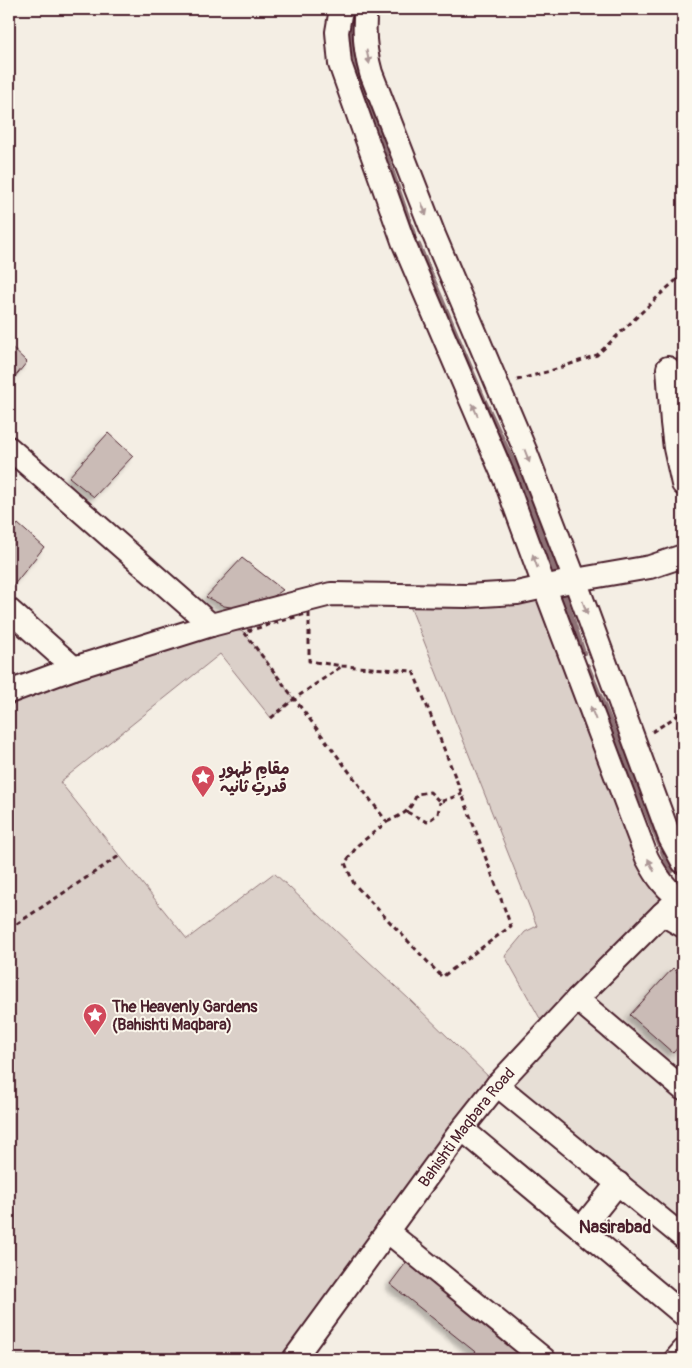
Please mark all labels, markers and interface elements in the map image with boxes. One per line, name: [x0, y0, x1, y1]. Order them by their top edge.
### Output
one-way arrow: [364, 50, 372, 66]
one-way arrow: [421, 202, 428, 217]
one-way arrow: [471, 403, 479, 417]
one-way arrow: [523, 449, 531, 464]
one-way arrow: [531, 554, 538, 569]
one-way arrow: [581, 601, 589, 616]
one-way arrow: [588, 706, 596, 721]
place label: مقامِ ظہورِ قدرتِ ثانیہ: [218, 759, 289, 797]
place icon: مقامِ ظہورِ قدرتِ ثانیہ: [190, 764, 216, 798]
one-way arrow: [647, 858, 655, 872]
place label: The Heavenly Gardens (Bahishti Maqbara): [111, 997, 258, 1035]
place icon: The Heavenly Gardens (Bahishti Maqbara): [82, 1002, 108, 1036]
street label: Bahishti Maqbara Road: [414, 1063, 519, 1191]
district label: Nasirabad: [579, 1216, 651, 1239]

